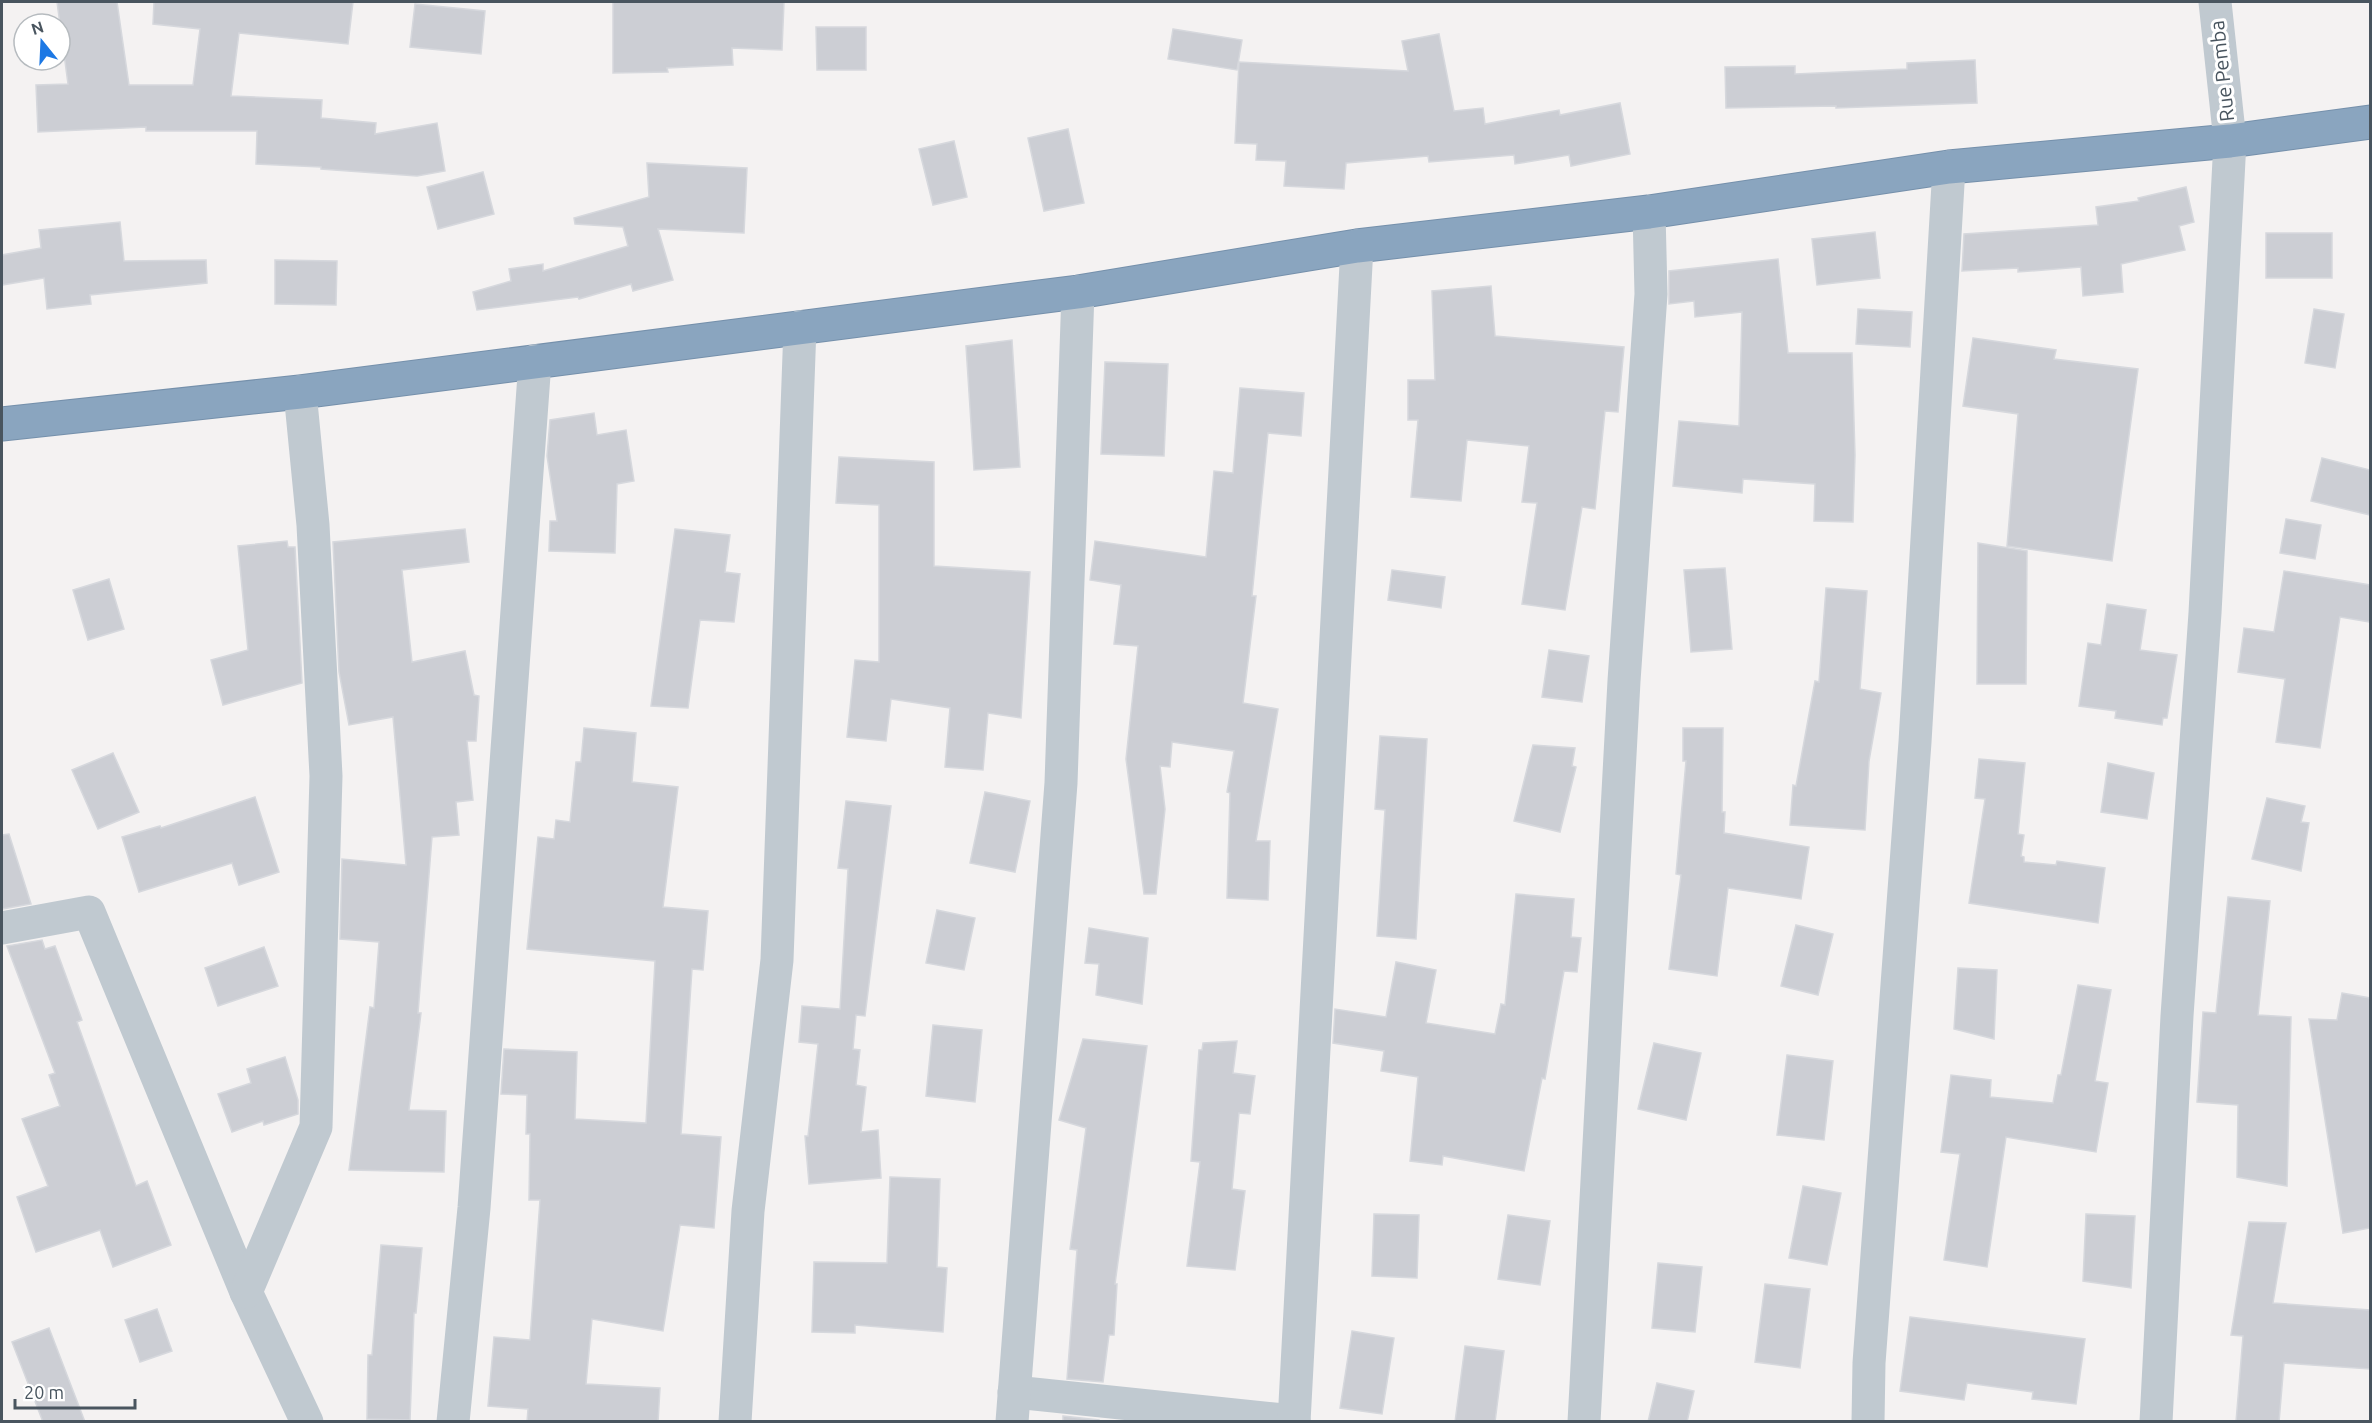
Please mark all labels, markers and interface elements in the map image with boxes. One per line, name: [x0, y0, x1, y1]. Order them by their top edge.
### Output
north arrow: [12, 12, 72, 72]
text: N: [29, 17, 46, 38]
street label: Rue Pemba: [2205, 19, 2238, 123]
scale bar: [15, 1372, 135, 1410]
text: 20 m: [24, 1382, 64, 1402]

